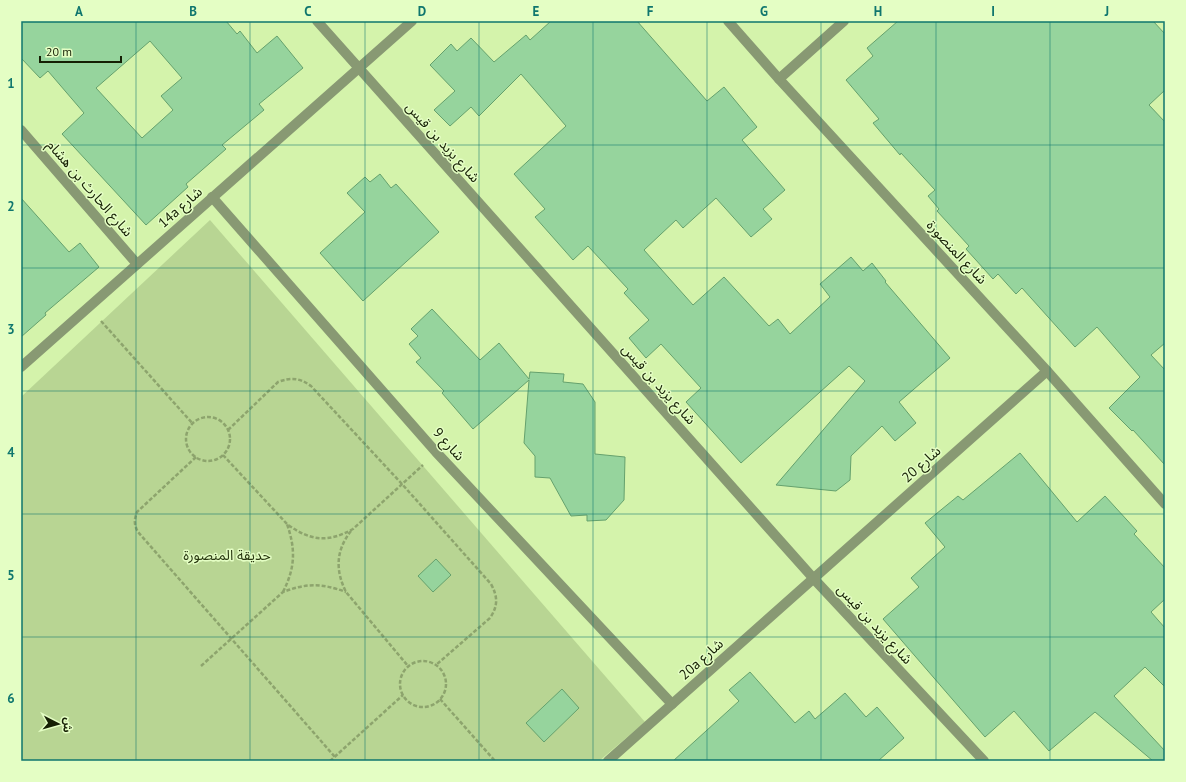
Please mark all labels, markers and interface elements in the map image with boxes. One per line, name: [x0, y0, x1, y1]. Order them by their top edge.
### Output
text: A: [75, 3, 83, 20]
text: B: [189, 3, 197, 20]
text: C: [304, 3, 312, 20]
text: D: [418, 3, 426, 20]
text: E: [533, 3, 540, 20]
text: F: [647, 3, 654, 20]
text: G: [760, 3, 768, 20]
text: H: [874, 3, 882, 20]
text: I: [991, 3, 995, 20]
text: J: [1104, 3, 1109, 20]
scale bar: [40, 38, 121, 64]
text: 20 m: [46, 44, 72, 59]
text: 1: [7, 75, 15, 92]
street label: شارع يزيد بن قيس: [400, 98, 484, 188]
street label: شارع الحارث بن هشام: [42, 136, 137, 241]
street label: 14a شارع: [154, 182, 207, 233]
text: 2: [7, 198, 15, 215]
street label: شارع المنصورة: [921, 216, 991, 289]
text: 3: [7, 321, 15, 338]
street label: شارع يزيد بن قيس: [616, 340, 700, 430]
street label: شارع 9: [428, 424, 469, 466]
street label: شارع 20: [898, 442, 946, 488]
text: 4: [7, 444, 15, 461]
park label: حديقة المنصورة: [183, 546, 271, 564]
text: 5: [7, 567, 15, 584]
street label: شارع يزيد بن قيس: [832, 580, 917, 669]
street label: 20a شارع: [675, 634, 728, 685]
text: 6: [7, 690, 15, 707]
north arrow: [38, 704, 78, 744]
text: ش: [60, 717, 76, 733]

